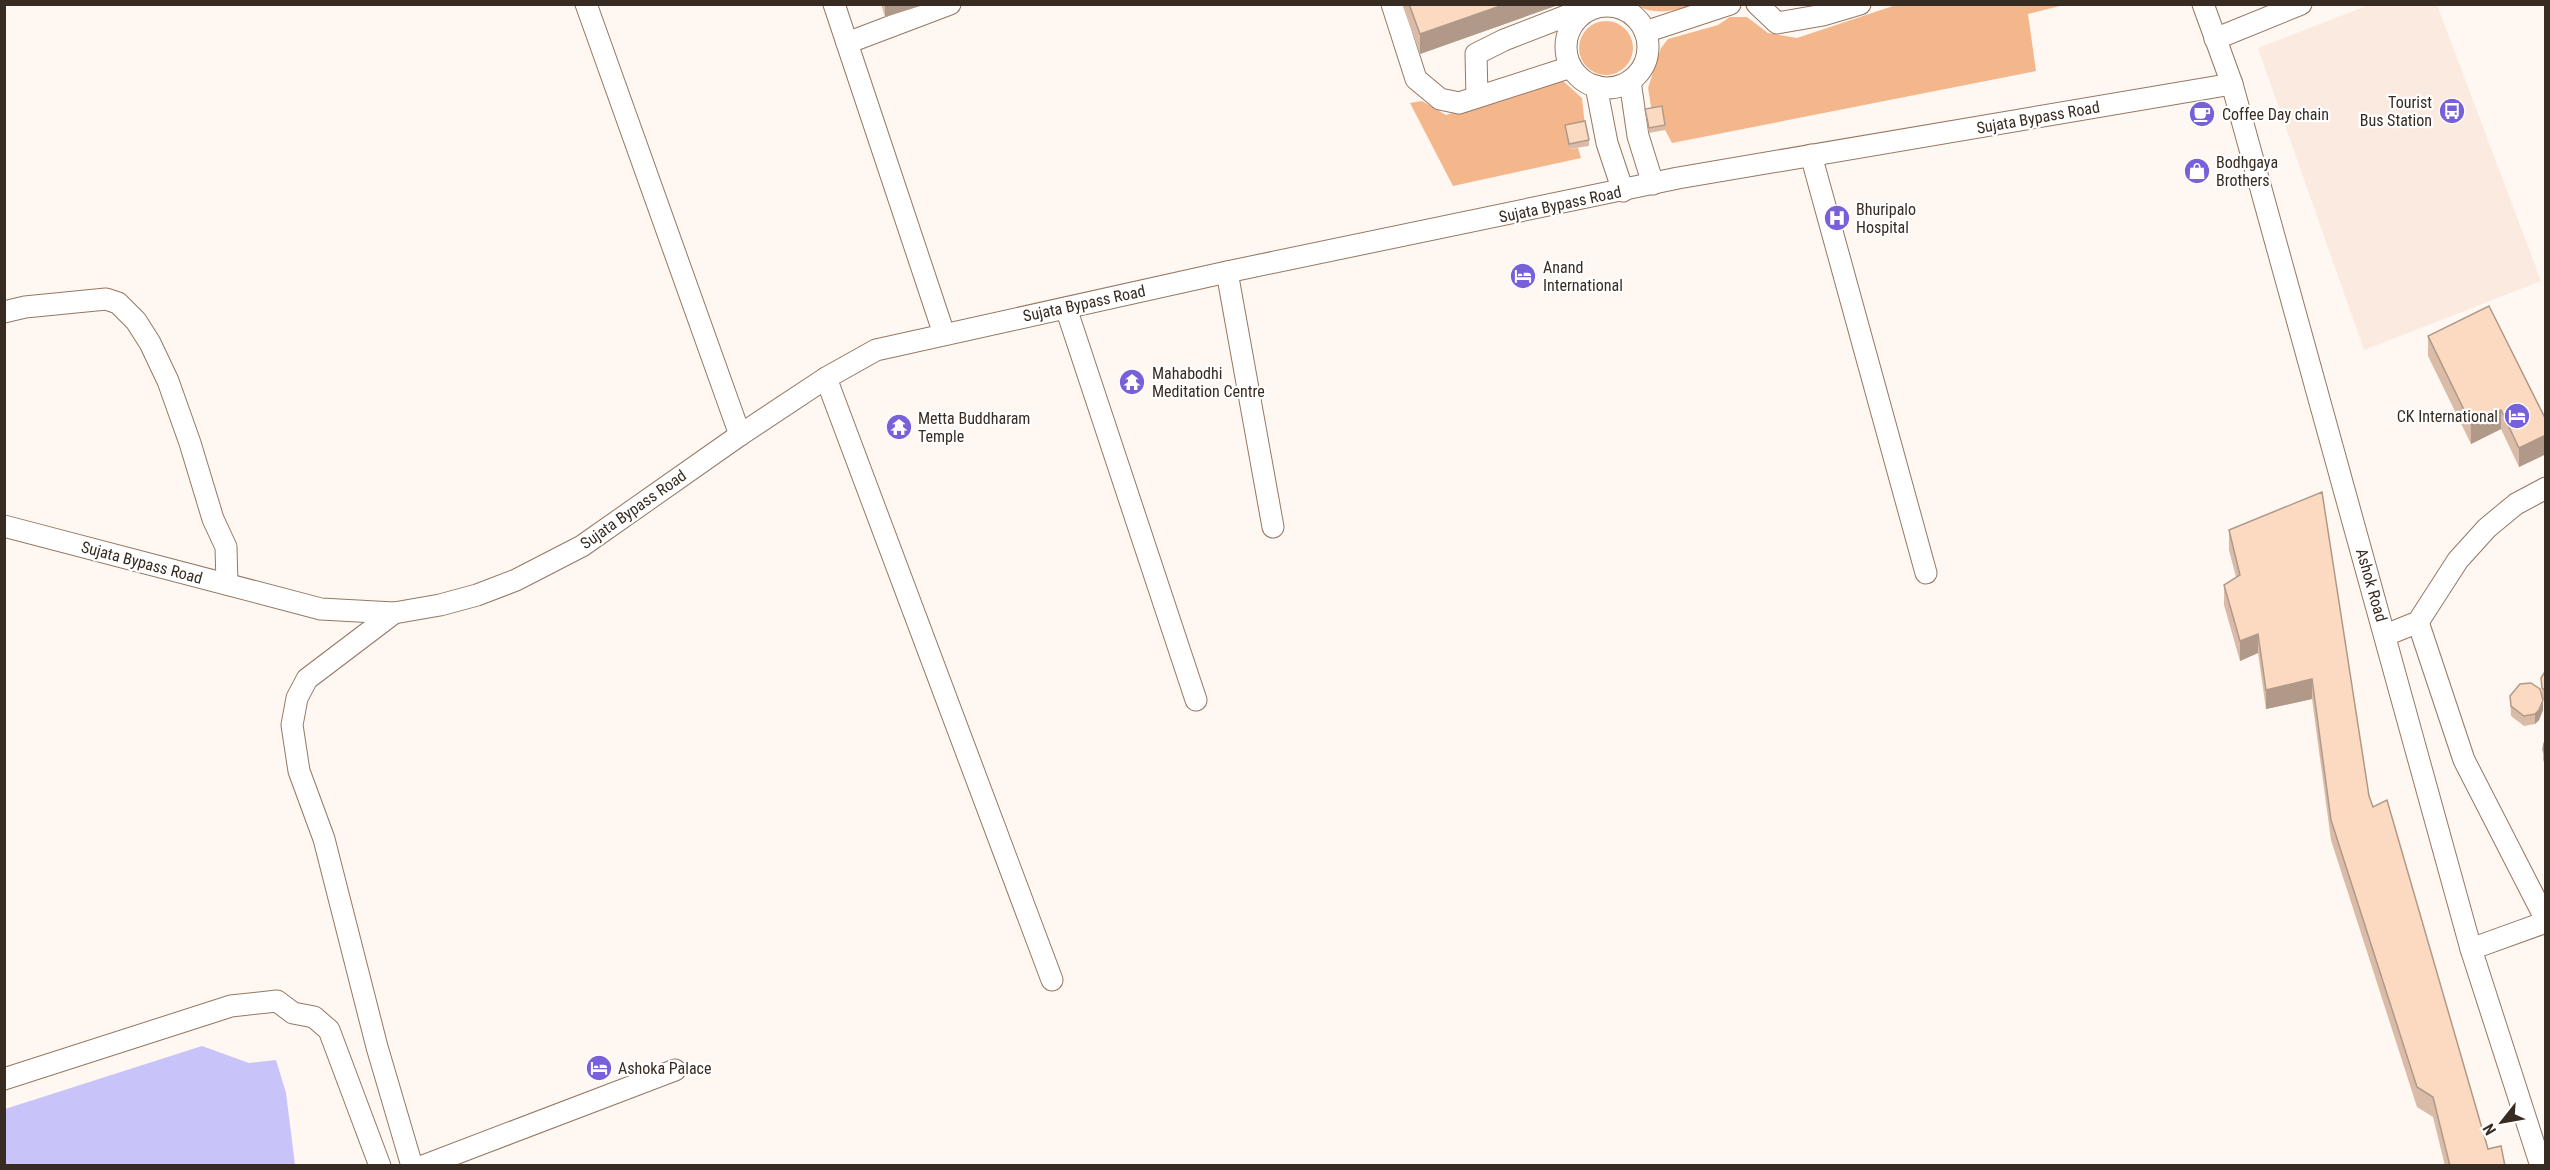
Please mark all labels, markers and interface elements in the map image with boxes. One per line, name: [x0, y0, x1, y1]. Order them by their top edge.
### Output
place label: Tourist Bus Station: [2360, 93, 2432, 130]
bus stop icon: Tourist Bus Station: [2437, 96, 2467, 126]
street label: Sujata Bypass Road: [1975, 97, 2101, 138]
cafe icon: Coffee Day chain: [2187, 99, 2217, 129]
place label: Coffee Day chain: [2222, 105, 2329, 124]
place label: Bodhgaya Brothers: [2216, 153, 2278, 190]
shop icon: Bodhgaya Brothers: [2182, 156, 2212, 186]
street label: Sujata Bypass Road: [1497, 182, 1623, 227]
place label: Bhuripalo Hospital: [1856, 200, 1916, 237]
hospital icon: Bhuripalo Hospital: [1822, 203, 1852, 233]
place label: Anand International: [1543, 258, 1623, 295]
hotel icon: Anand International: [1508, 261, 1538, 291]
street label: Sujata Bypass Road: [1021, 281, 1147, 326]
place label: Mahabodhi Meditation Centre: [1152, 364, 1265, 401]
temple icon: Mahabodhi Meditation Centre: [1117, 367, 1147, 397]
hotel icon: CK International: [2502, 401, 2532, 431]
place label: CK International: [2397, 407, 2498, 426]
place label: Metta Buddharam Temple: [918, 409, 1030, 446]
temple icon: Metta Buddharam Temple: [884, 412, 914, 442]
street label: Sujata Bypass Road: [577, 466, 690, 553]
street label: Sujata Bypass Road: [79, 537, 205, 588]
street label: Ashok Road: [2352, 546, 2391, 624]
hotel icon: Ashoka Palace: [584, 1053, 614, 1083]
place label: Ashoka Palace: [618, 1059, 712, 1078]
north arrow: [2472, 1092, 2532, 1152]
text: N: [2479, 1120, 2500, 1139]

